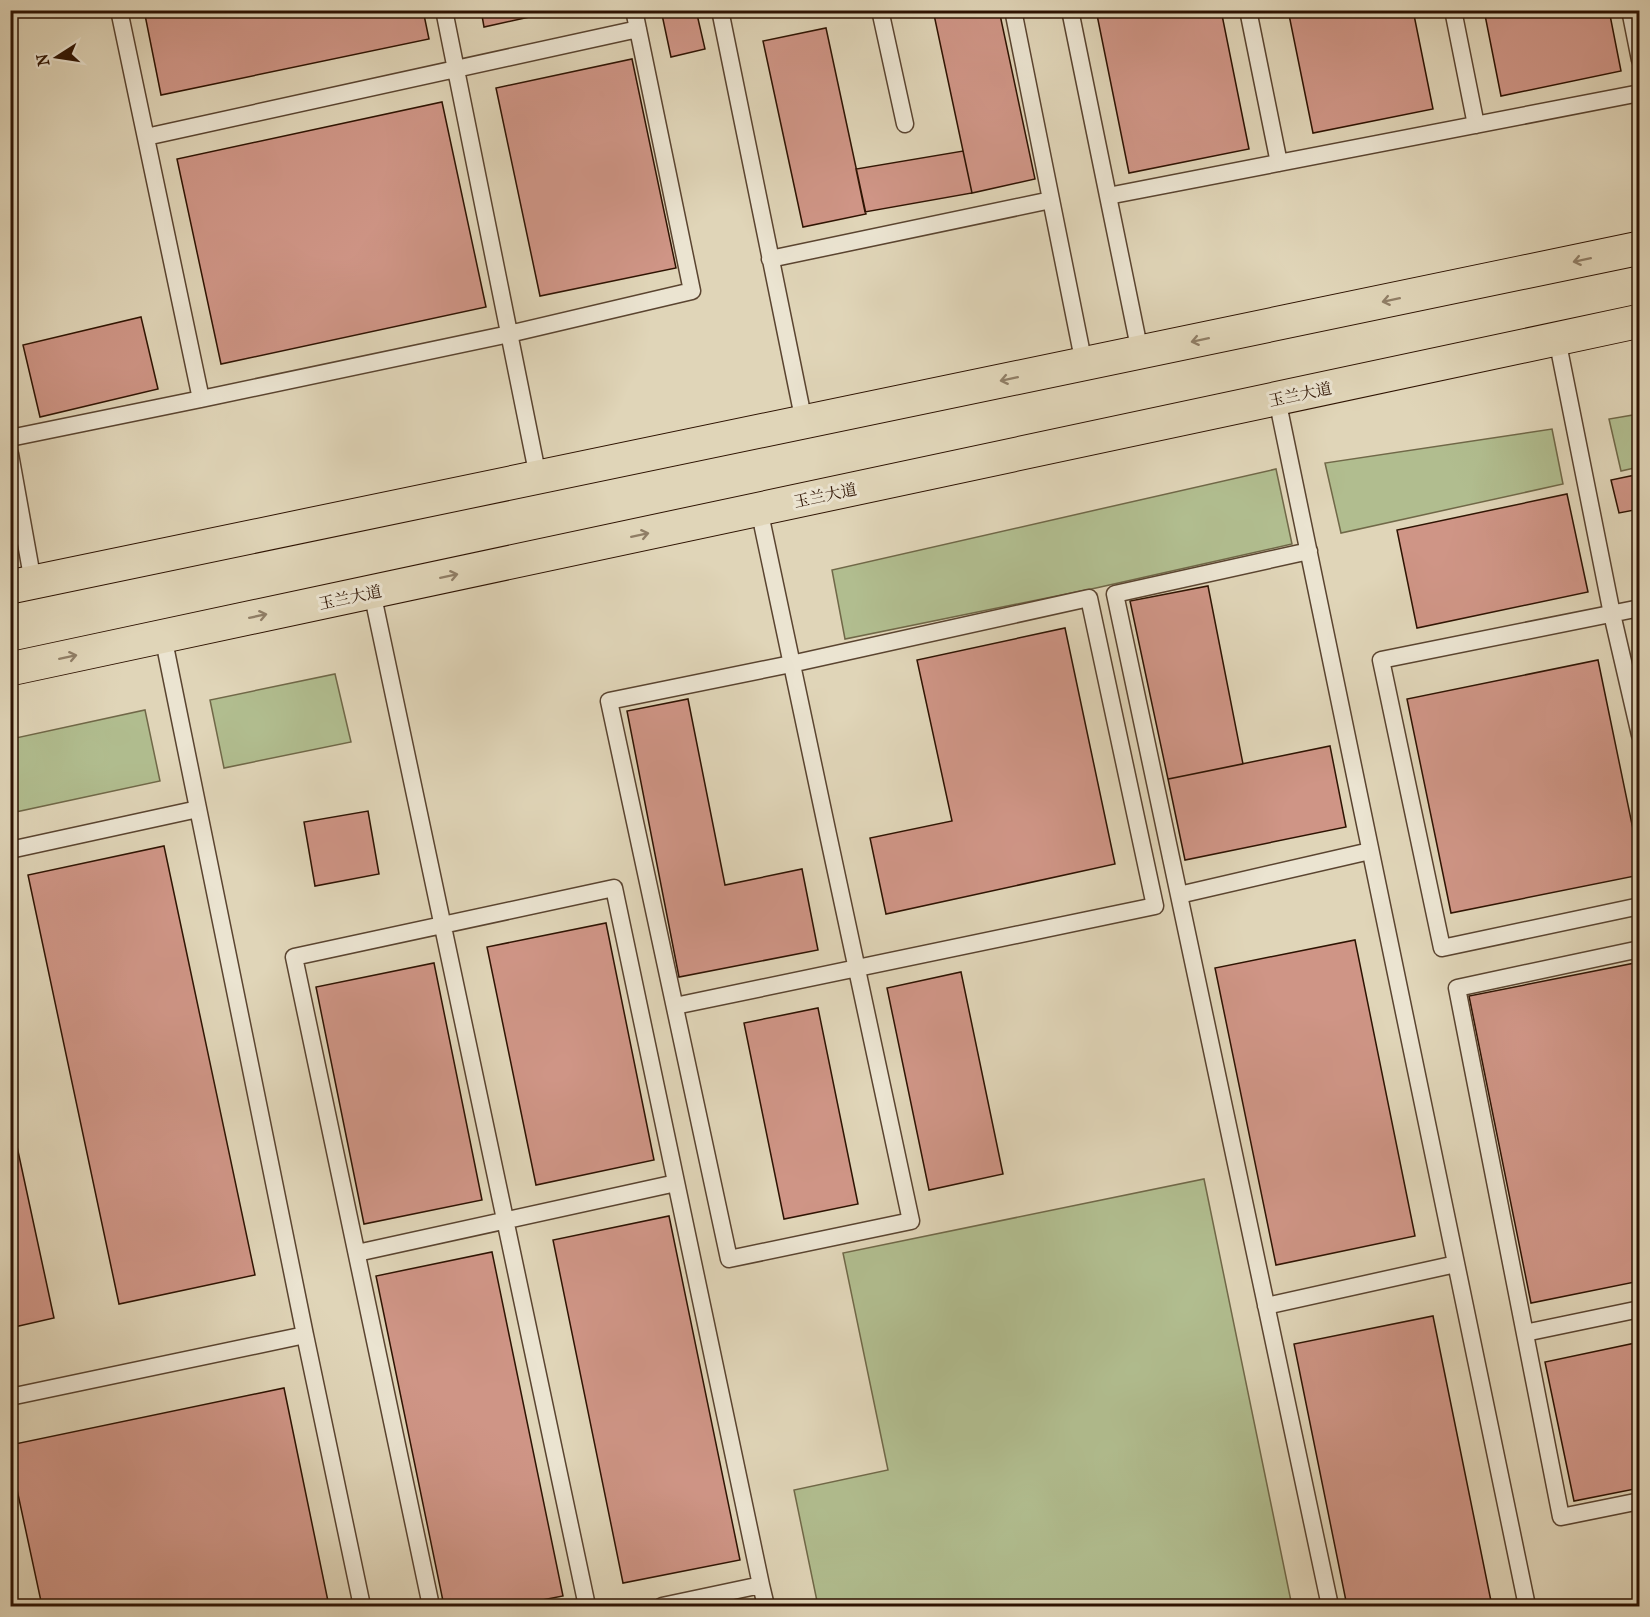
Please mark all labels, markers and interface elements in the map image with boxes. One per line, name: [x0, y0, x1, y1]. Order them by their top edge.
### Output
north arrow: [27, 27, 87, 87]
text: N: [32, 51, 53, 68]
one-way arrow: [1573, 255, 1593, 266]
one-way arrow: [1382, 295, 1402, 306]
one-way arrow: [1191, 335, 1211, 346]
one-way arrow: [1000, 374, 1020, 385]
street label: 玉兰大道: [1267, 379, 1333, 410]
street label: 玉兰大道: [792, 480, 858, 511]
one-way arrow: [630, 529, 649, 540]
one-way arrow: [439, 569, 458, 581]
street label: 玉兰大道: [317, 582, 383, 613]
one-way arrow: [248, 610, 268, 621]
one-way arrow: [57, 651, 77, 662]

